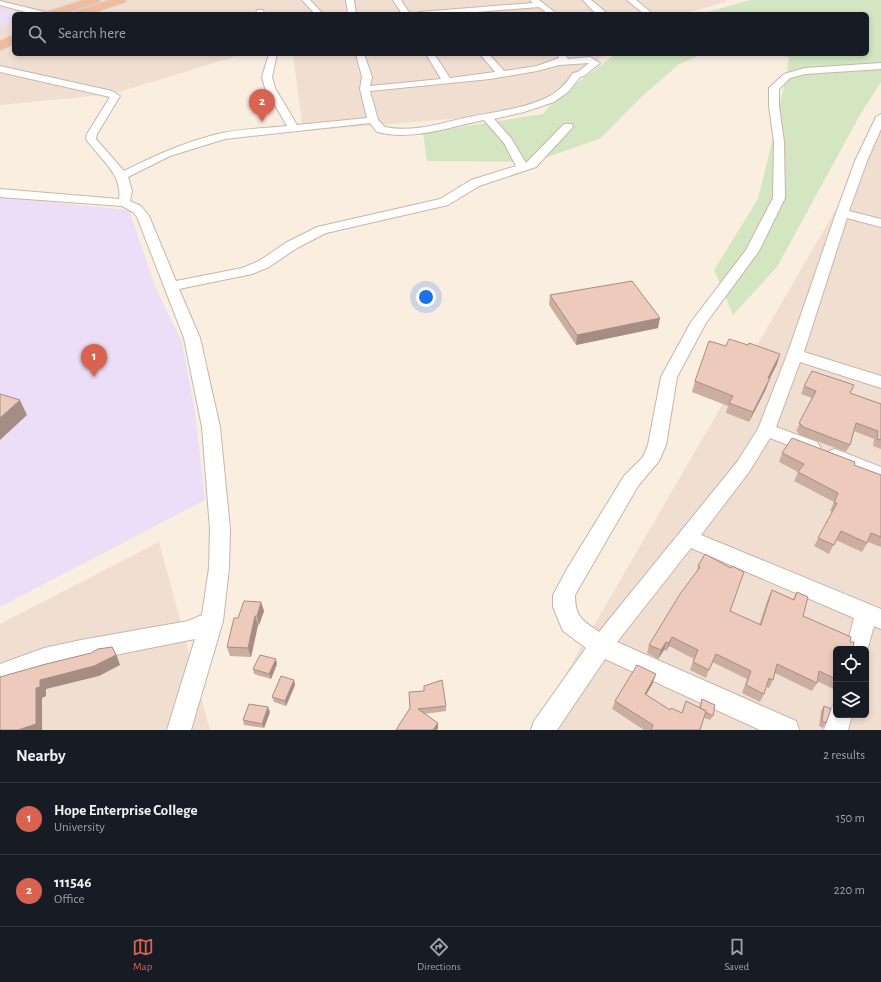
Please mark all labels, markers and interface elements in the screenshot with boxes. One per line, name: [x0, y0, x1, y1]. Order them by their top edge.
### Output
search box: [12, 12, 869, 56]
icon: search: [26, 23, 48, 45]
text: Search here: [58, 26, 126, 41]
pin: 2: [249, 89, 275, 122]
your location: [416, 287, 436, 307]
pin: 1: [81, 344, 107, 377]
map controls: [833, 646, 869, 718]
button: locate: [833, 646, 869, 682]
button: layers: [833, 682, 869, 718]
text: Nearby: [16, 747, 66, 764]
text: 2 results: [823, 749, 865, 762]
text: Hope Enterprise College: [54, 803, 198, 818]
text: 1: [27, 812, 31, 825]
text: 150 m: [836, 812, 865, 825]
text: University: [54, 821, 105, 834]
text: 111546: [54, 875, 91, 890]
text: 2: [26, 884, 32, 897]
text: 220 m: [834, 884, 865, 897]
text: Office: [54, 893, 84, 906]
tab: Map: [132, 936, 154, 973]
tab: Directions: [417, 936, 461, 973]
tab: Saved: [724, 936, 749, 973]

